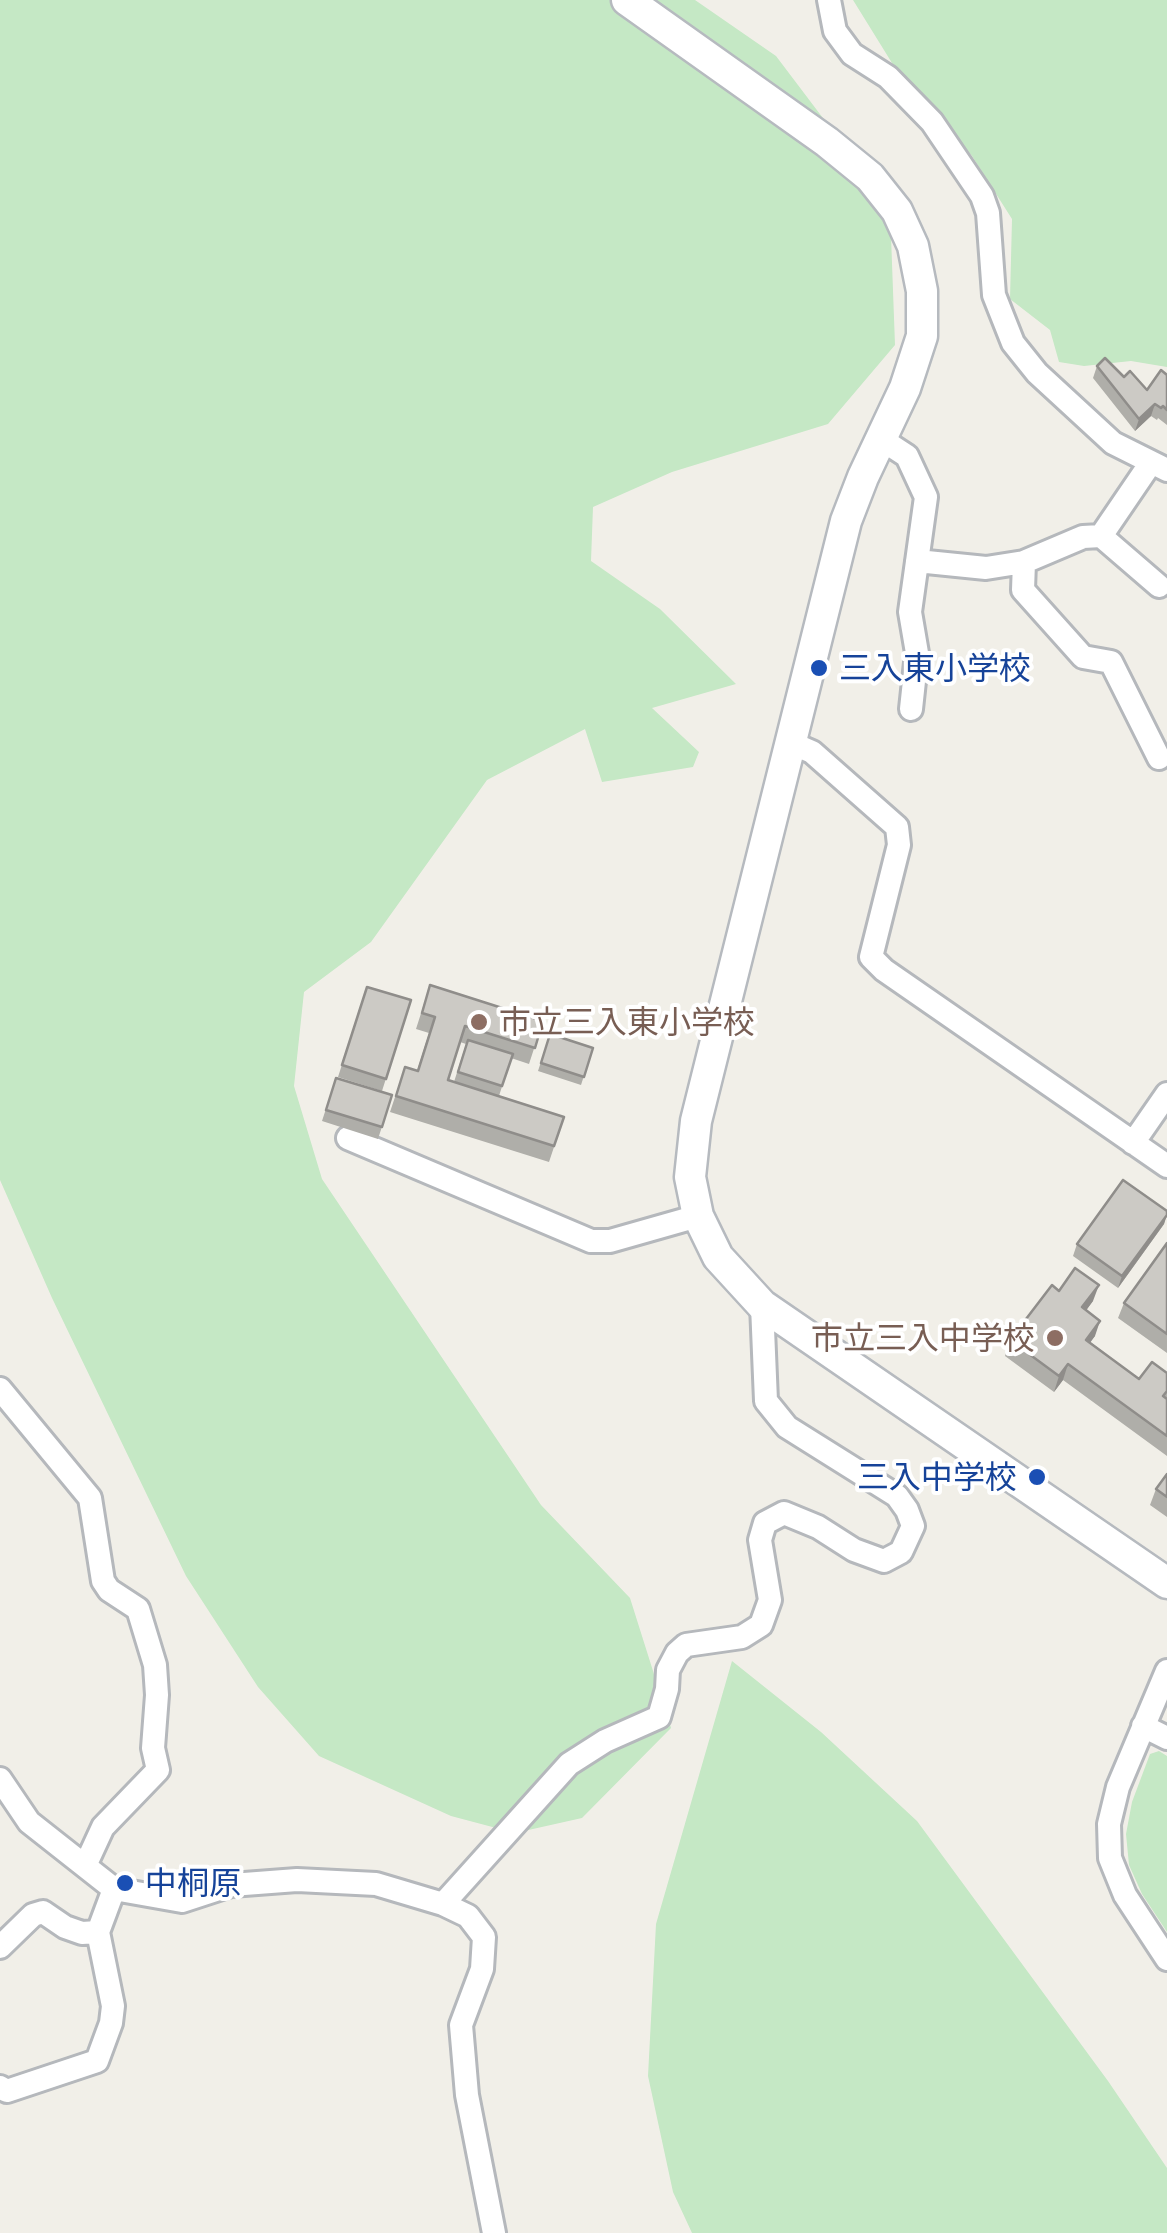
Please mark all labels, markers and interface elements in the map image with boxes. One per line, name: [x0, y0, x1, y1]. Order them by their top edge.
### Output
place label: 三入東小学校: [839, 649, 1031, 687]
marker: 三入東小学校: [808, 657, 830, 679]
place label: 市立三入東小学校: [499, 1003, 755, 1041]
marker: 市立三入東小学校: [468, 1011, 490, 1033]
place label: 市立三入中学校: [811, 1319, 1035, 1357]
marker: 市立三入中学校: [1044, 1327, 1066, 1349]
place label: 三入中学校: [857, 1458, 1017, 1496]
marker: 三入中学校: [1026, 1466, 1048, 1488]
place label: 中桐原: [145, 1864, 241, 1902]
marker: 中桐原: [114, 1872, 136, 1894]

